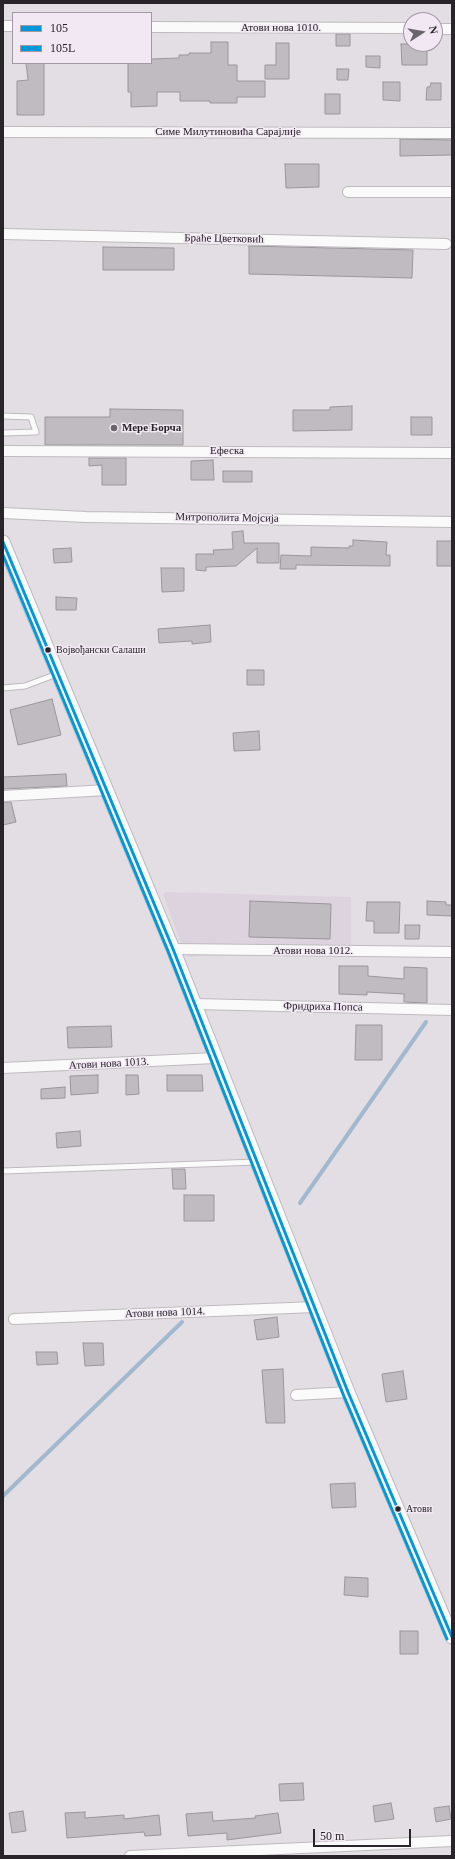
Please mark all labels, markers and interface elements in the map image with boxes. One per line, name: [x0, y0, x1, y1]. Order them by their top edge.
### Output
legend: [12, 12, 152, 64]
north arrow: [403, 12, 443, 52]
text: 105: [50, 21, 68, 35]
street label: Атови нова 1010.: [241, 21, 321, 35]
text: N: [427, 25, 440, 35]
text: 105L: [50, 41, 75, 55]
street label: Симе Милутиновића Сарајлије: [155, 125, 301, 139]
street label: Браће Цветковић: [184, 232, 264, 246]
place label: Мере Борча: [122, 421, 181, 435]
marker: Мере Борча: [109, 423, 119, 433]
street label: Ефеска: [210, 444, 244, 458]
street label: Митрополита Мојсија: [175, 510, 279, 526]
place label: Војвођански Салаши: [56, 644, 146, 656]
marker: Војвођански Салаши: [43, 645, 53, 655]
street label: Атови нова 1012.: [273, 944, 353, 958]
street label: Фридриха Попса: [283, 1000, 363, 1014]
street label: Атови нова 1013.: [69, 1055, 149, 1073]
street label: Атови нова 1014.: [125, 1305, 205, 1321]
place label: Атови: [406, 1503, 432, 1515]
marker: Атови: [393, 1504, 403, 1514]
scale bar: [315, 1821, 413, 1847]
text: 50 m: [320, 1829, 344, 1843]

